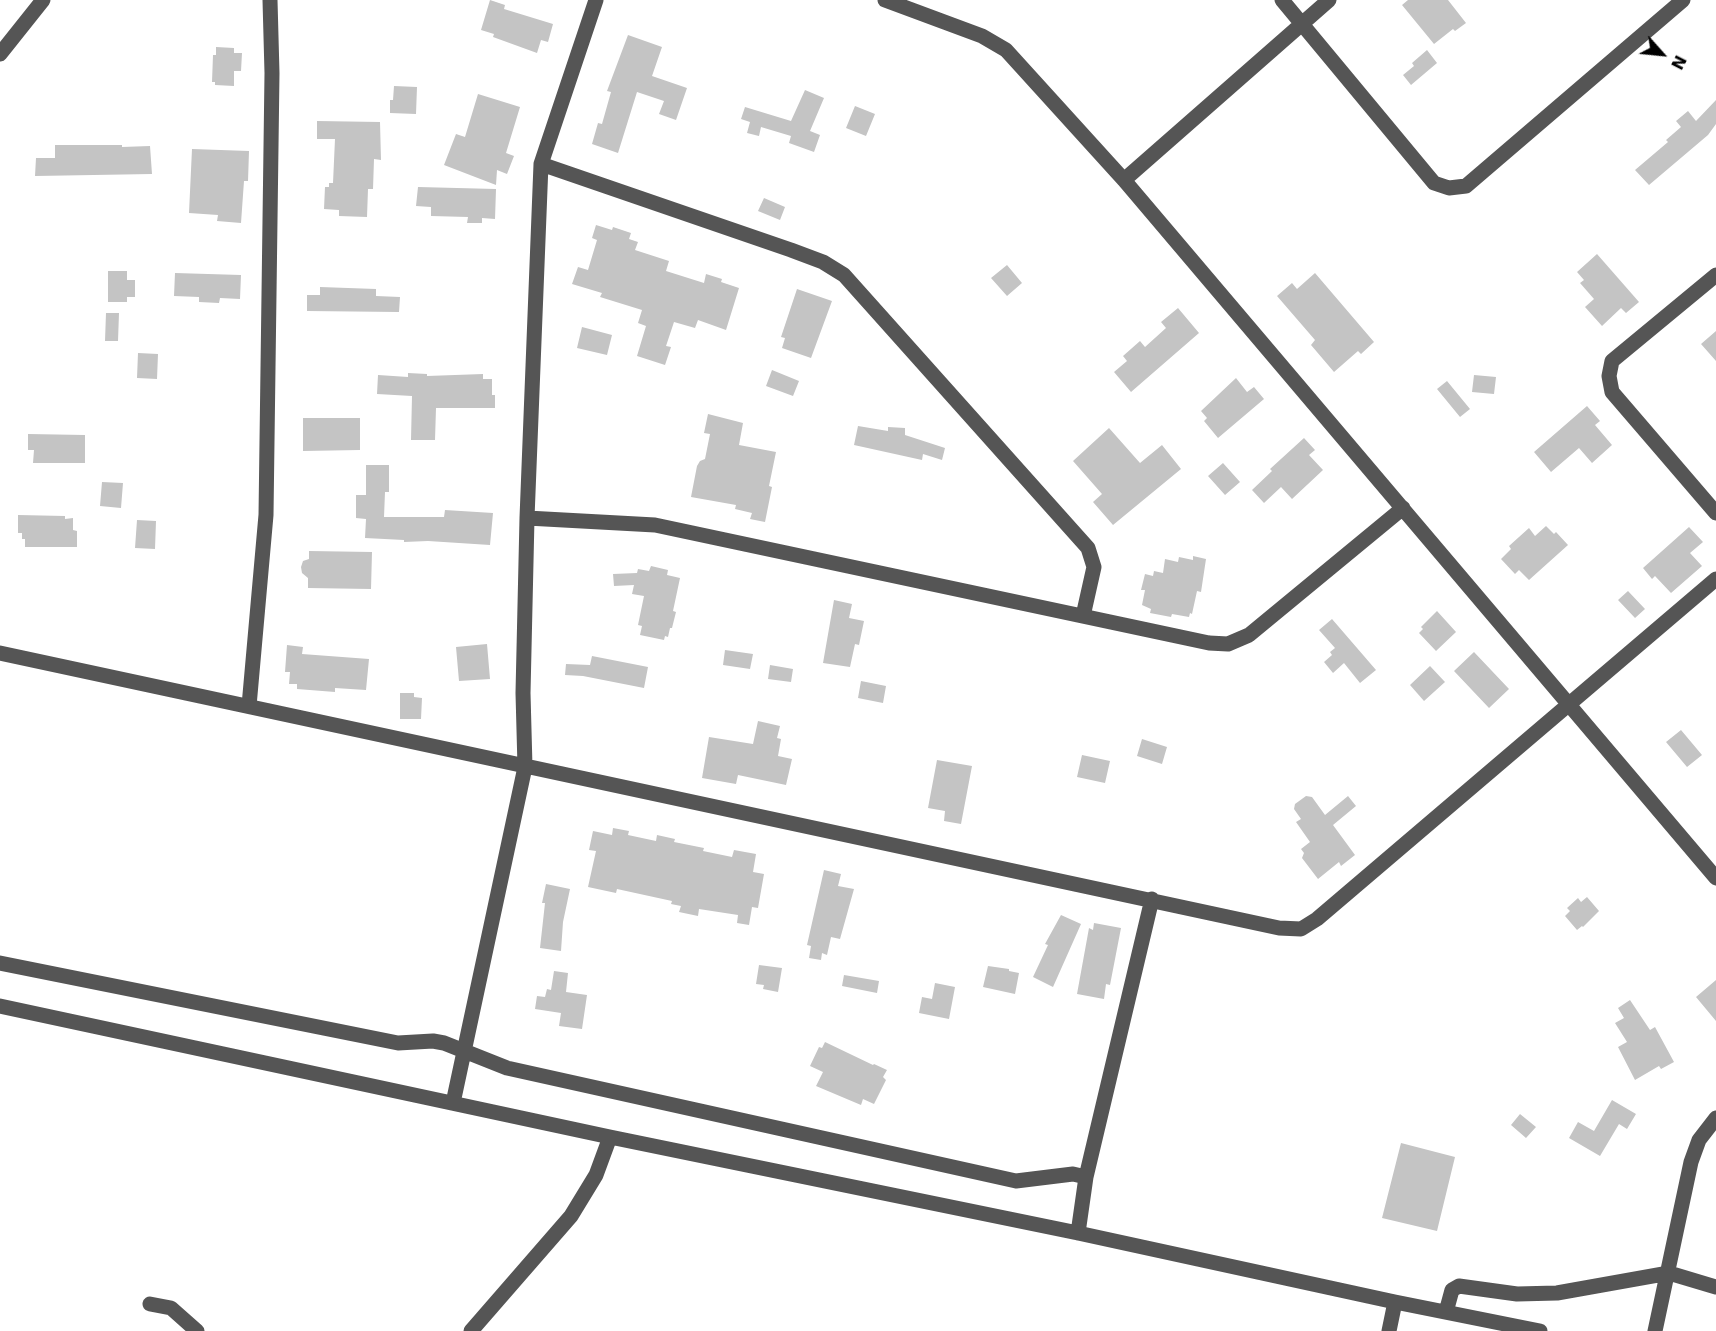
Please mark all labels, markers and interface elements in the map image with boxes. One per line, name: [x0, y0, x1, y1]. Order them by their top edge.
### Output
north arrow: [1632, 24, 1692, 84]
text: N: [1667, 52, 1690, 73]

